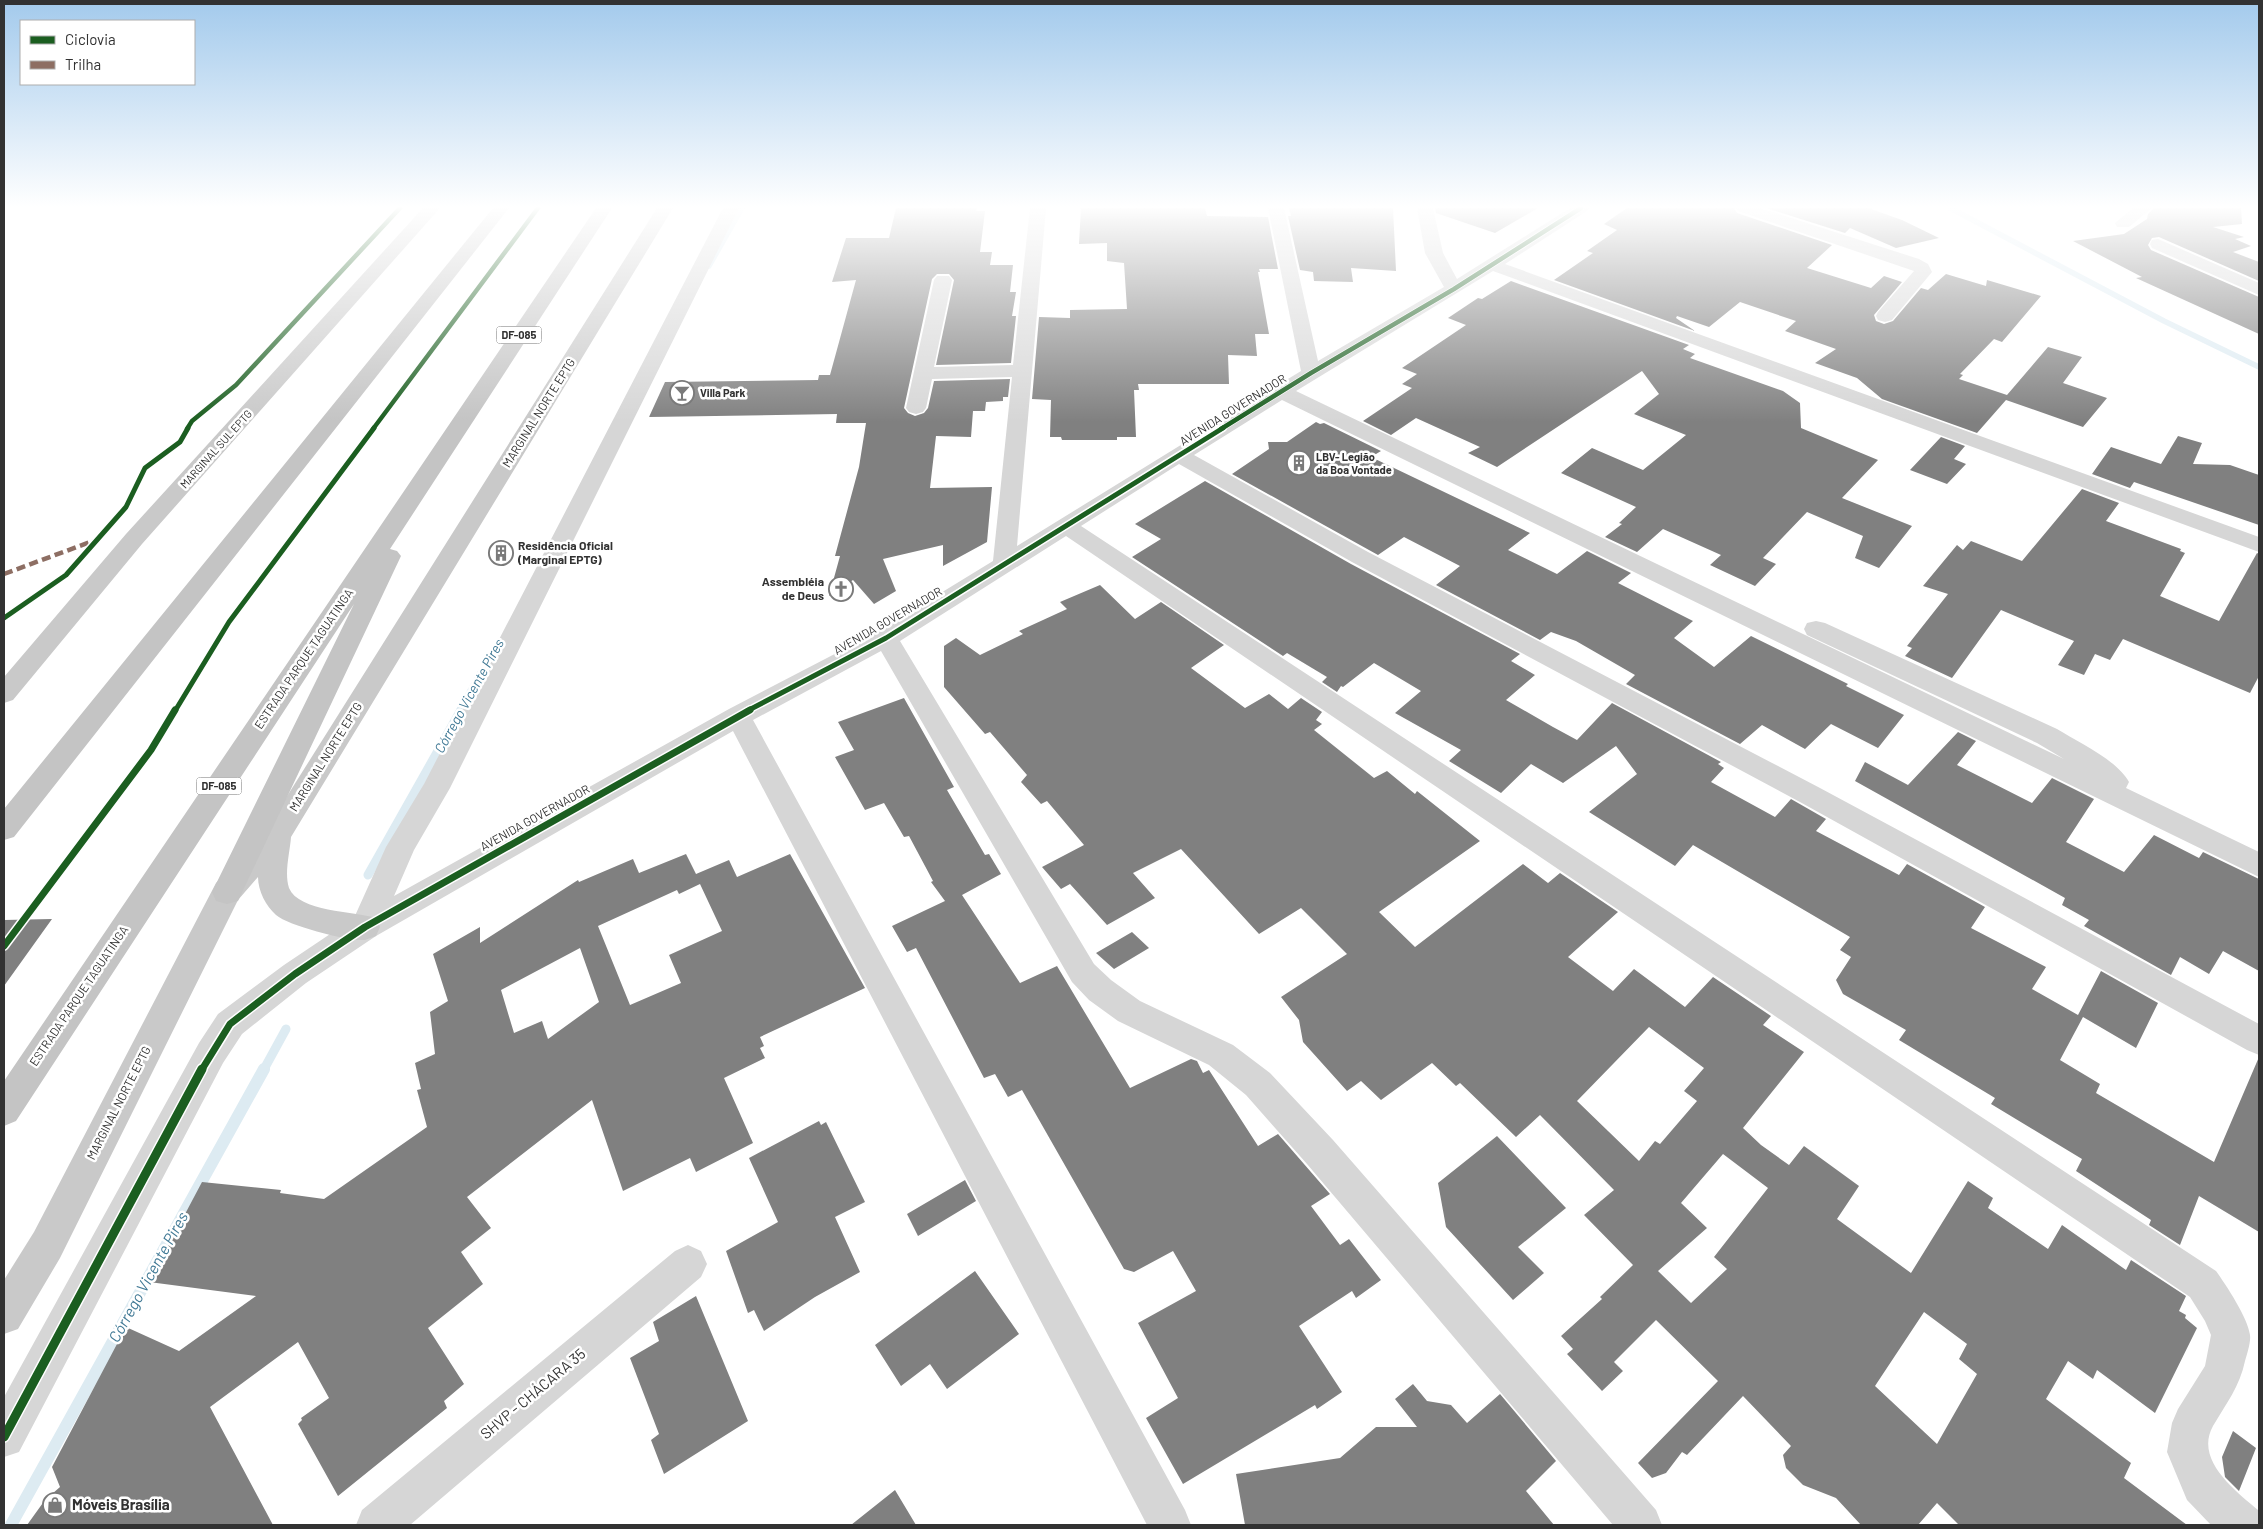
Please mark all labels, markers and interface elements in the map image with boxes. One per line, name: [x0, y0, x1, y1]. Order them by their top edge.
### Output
legend: [20, 20, 195, 85]
text: Ciclovia: [65, 30, 116, 48]
text: Trilha: [65, 55, 101, 73]
road number: DF-085: [496, 326, 542, 344]
street label: MARGINAL NORTE EPTG: [499, 355, 577, 469]
street label: AVENIDA GOVERNADOR: [1177, 371, 1288, 448]
bar icon: Villa Park: [669, 380, 695, 406]
place label: Villa Park: [700, 386, 746, 399]
street label: MARGINAL SUL EPTG: [177, 407, 254, 491]
building icon: LBV- Legião da Boa Vontade: [1286, 450, 1312, 476]
place label: LBV- Legião da Boa Vontade: [1316, 450, 1392, 476]
place label: Residência Oficial (Marginal EPTG): [517, 538, 613, 566]
building icon: Residência Oficial (Marginal EPTG): [488, 540, 514, 566]
place label: Assembléia de Deus: [762, 574, 824, 602]
church icon: Assembléia de Deus: [828, 576, 854, 602]
street label: AVENIDA GOVERNADOR: [831, 583, 944, 657]
street label: ESTRADA PARQUE TAGUATINGA: [251, 586, 355, 731]
water label: Córrego Vicente Pires: [430, 635, 507, 756]
street label: MARGINAL NORTE EPTG: [286, 699, 364, 813]
road number: DF-085: [196, 778, 242, 794]
street label: AVENIDA GOVERNADOR: [477, 781, 592, 853]
street label: ESTRADA PARQUE TAGUATINGA: [26, 923, 130, 1068]
street label: MARGINAL NORTE EPTG: [83, 1043, 153, 1162]
water label: Córrego Vicente Pires: [104, 1208, 192, 1345]
street label: SHVP - CHÁCARA 35: [476, 1344, 588, 1442]
shop icon: Móveis Brasília: [42, 1492, 68, 1518]
place label: Móveis Brasília: [72, 1495, 170, 1513]

